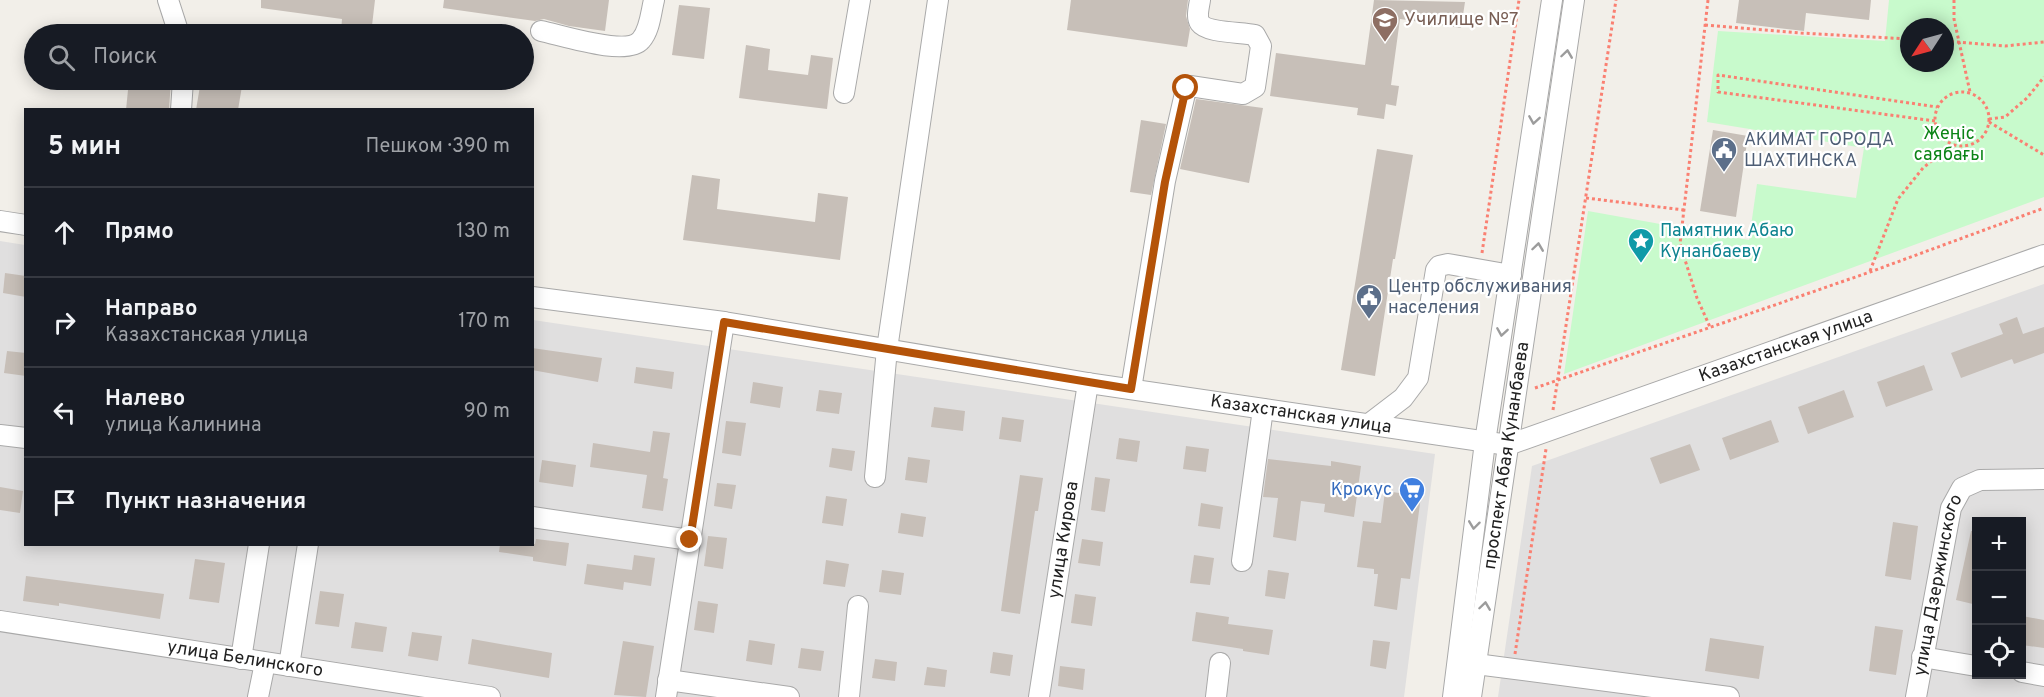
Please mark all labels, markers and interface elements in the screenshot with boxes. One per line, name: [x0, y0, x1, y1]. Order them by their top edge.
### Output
school or university icon: Училище №7: [1370, 5, 1400, 43]
place label: Училище №7: [1404, 9, 1518, 32]
north arrow: [1900, 18, 1954, 72]
search box: [24, 24, 534, 90]
icon: search: [45, 41, 78, 74]
text: Поиск: [93, 44, 157, 71]
one-way arrow: [1560, 49, 1572, 58]
route start: [1172, 74, 1198, 100]
one-way arrow: [1528, 115, 1541, 125]
park label: Жеңіс саябағы: [1914, 123, 1984, 167]
place label: АКИМАТ ГОРОДА ШАХТИНСКА: [1744, 129, 1894, 173]
text: 5 мин: [48, 131, 121, 164]
text: Пешком · 390 m: [366, 134, 510, 160]
public building icon: АКИМАТ ГОРОДА ШАХТИНСКА: [1709, 135, 1739, 173]
icon: ahead: [48, 216, 81, 249]
text: Прямо: [105, 219, 174, 246]
text: 130 m: [456, 219, 510, 245]
place label: Памятник Абаю Кунанбаеву: [1660, 220, 1794, 264]
place icon: Памятник Абаю Кунанбаеву: [1626, 226, 1656, 264]
one-way arrow: [1531, 242, 1543, 251]
place label: Центр обслуживания населения: [1388, 276, 1572, 320]
public building icon: Центр обслуживания населения: [1354, 282, 1384, 320]
text: Направо: [105, 296, 197, 323]
street label: Казахстанская улица: [1696, 305, 1876, 388]
icon: right: [48, 306, 81, 339]
text: 170 m: [458, 309, 510, 335]
text: Казахстанская улица: [105, 323, 308, 349]
one-way arrow: [1496, 328, 1508, 337]
street label: проспект Абая Кунанбаева: [1478, 340, 1535, 571]
text: Налево: [105, 386, 185, 413]
street label: Казахстанская улица: [1209, 390, 1393, 439]
icon: left: [48, 396, 81, 429]
text: 90 m: [464, 399, 510, 425]
text: улица Калинина: [105, 413, 262, 439]
supermarket icon: Крокус: [1397, 475, 1427, 513]
street label: улица Кирова: [1043, 479, 1084, 600]
place label: Крокус: [1331, 479, 1392, 502]
icon: arrive: [48, 486, 81, 519]
text: Пункт назначения: [105, 489, 306, 516]
street label: улица Дзержинского: [1909, 490, 1968, 678]
map controls: [1972, 517, 2026, 679]
button: +: [1972, 517, 2026, 571]
one-way arrow: [1469, 521, 1481, 530]
route end: [676, 526, 702, 552]
button: −: [1972, 571, 2026, 625]
one-way arrow: [1478, 601, 1490, 610]
button: locate: [1972, 625, 2026, 679]
street label: улица Белинского: [165, 636, 325, 682]

